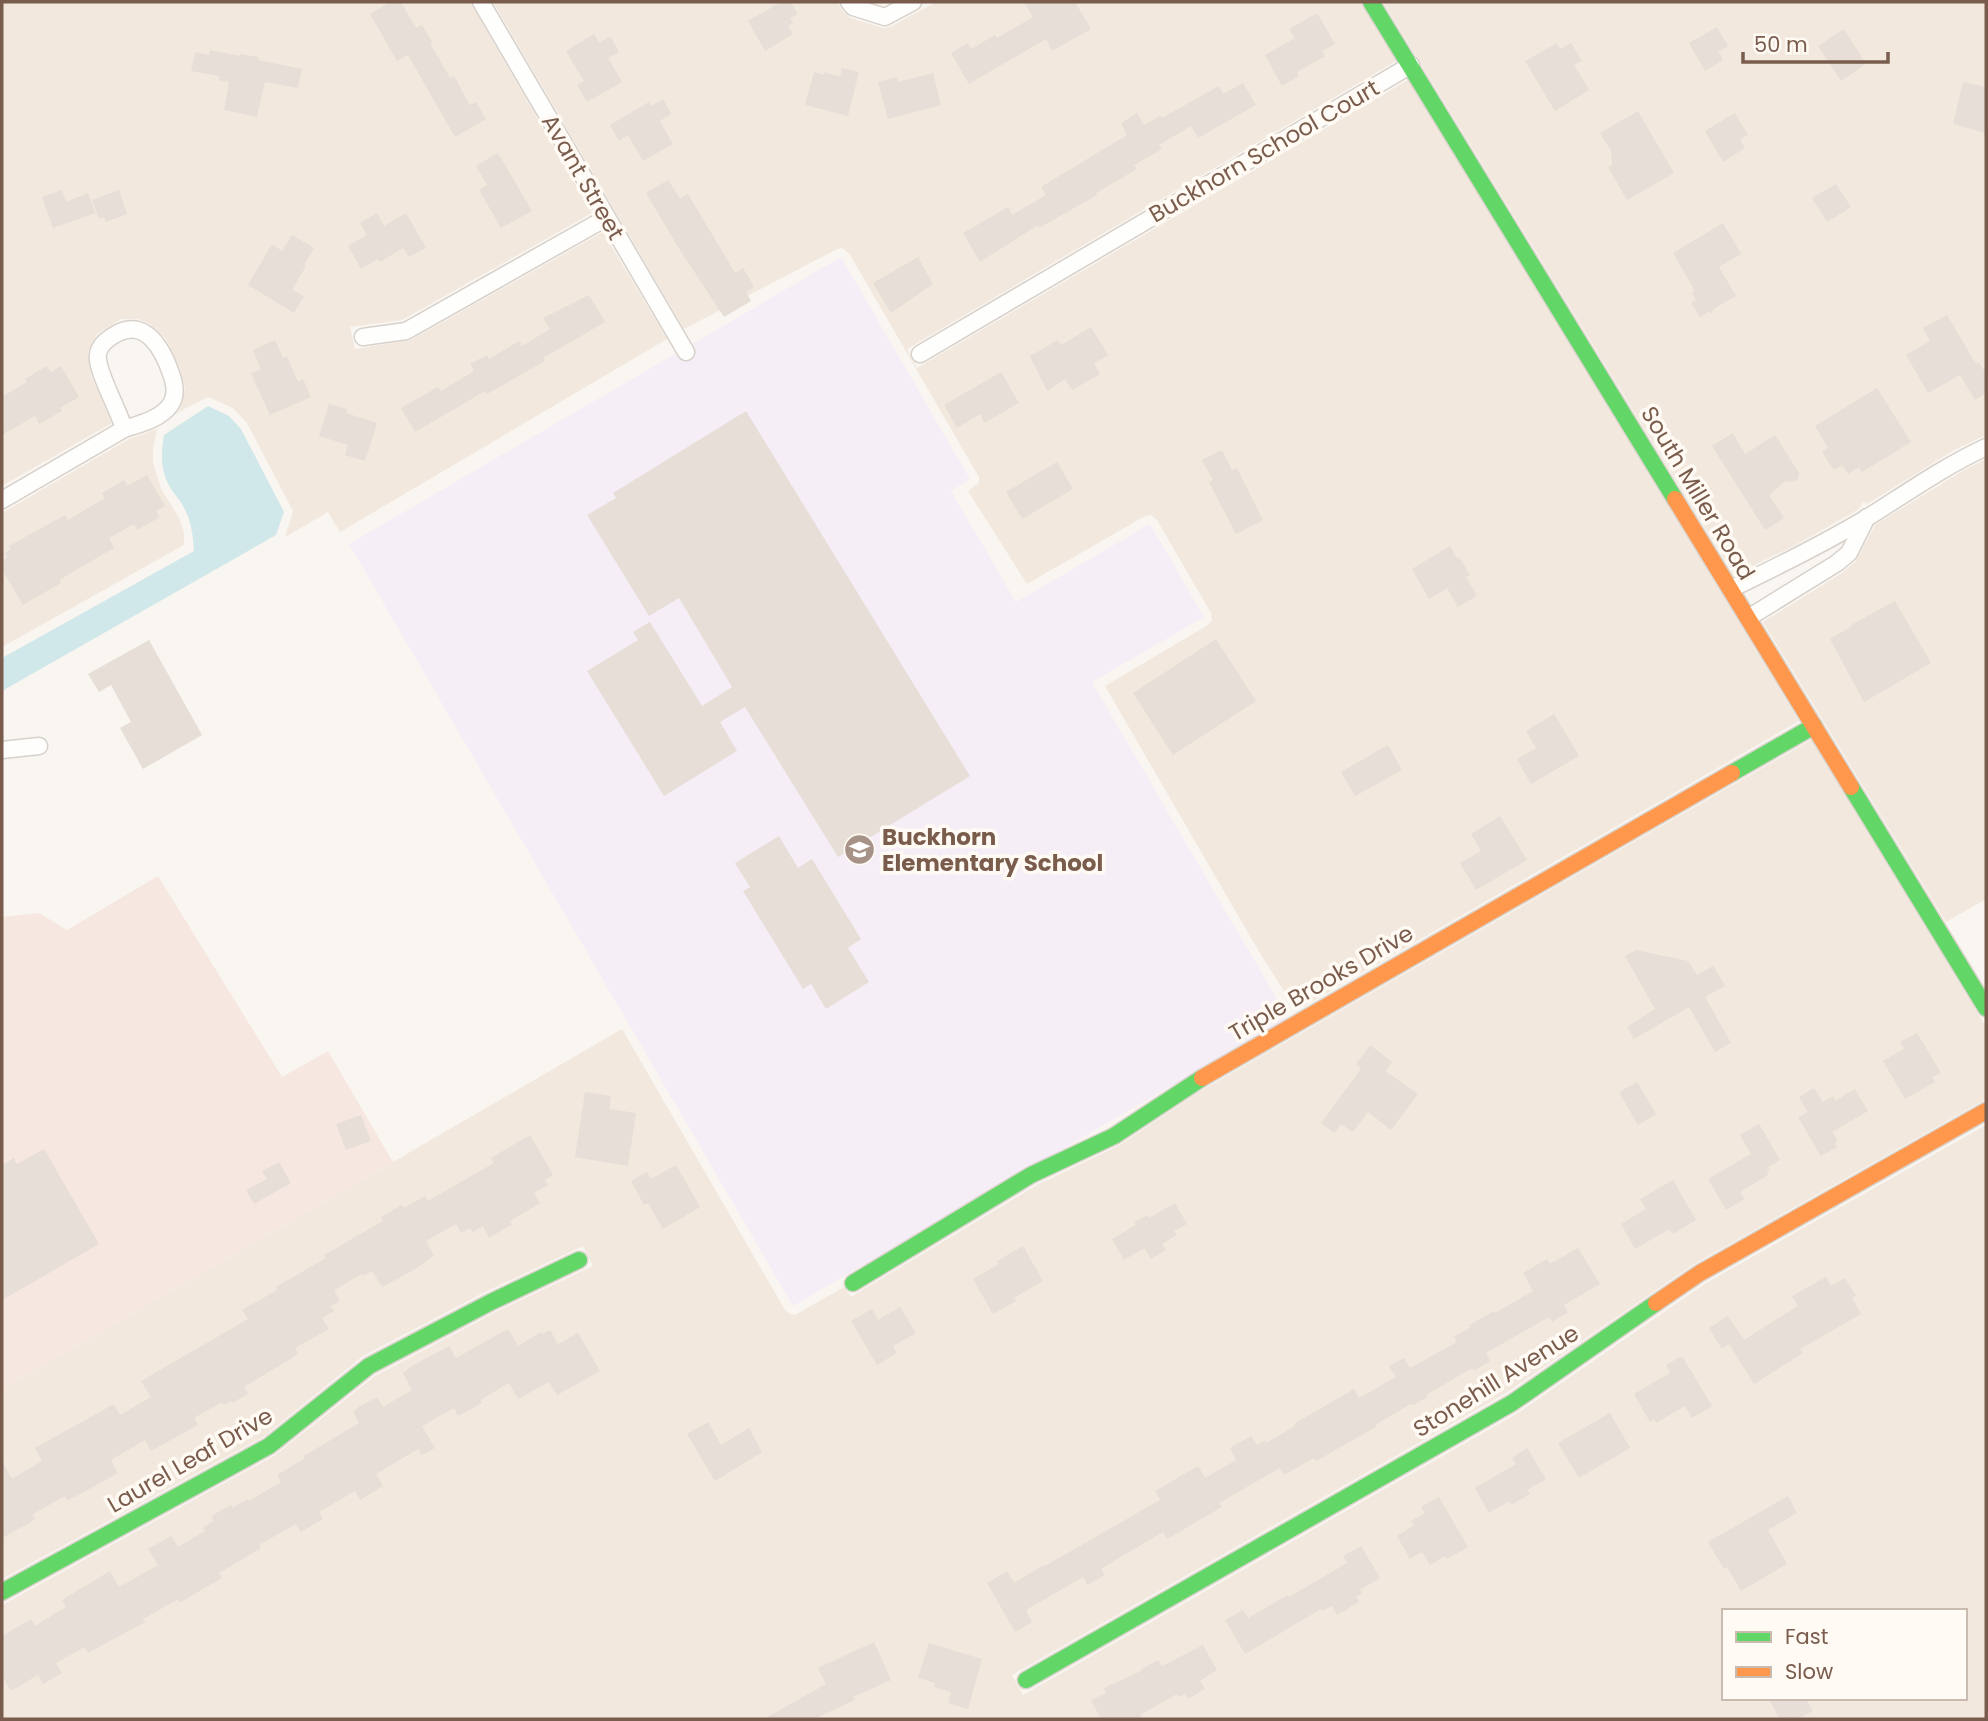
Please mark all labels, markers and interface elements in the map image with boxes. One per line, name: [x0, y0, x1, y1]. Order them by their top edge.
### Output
scale bar: [1743, 21, 1888, 65]
text: 50 m: [1754, 30, 1808, 59]
street label: Buckhorn School Court: [1143, 72, 1385, 230]
street label: Avant Street: [534, 108, 632, 246]
street label: South Miller Road: [1633, 400, 1763, 586]
place label: Buckhorn Elementary School: [882, 821, 1103, 879]
school or university icon: Buckhorn Elementary School: [842, 833, 876, 867]
street label: Triple Brooks Drive: [1223, 917, 1419, 1049]
street label: Stonehill Avenue: [1407, 1317, 1585, 1445]
street label: Laurel Leaf Drive: [101, 1400, 279, 1520]
legend: [1722, 1609, 1967, 1700]
text: Fast: [1785, 1622, 1828, 1651]
text: Slow: [1785, 1657, 1833, 1686]

